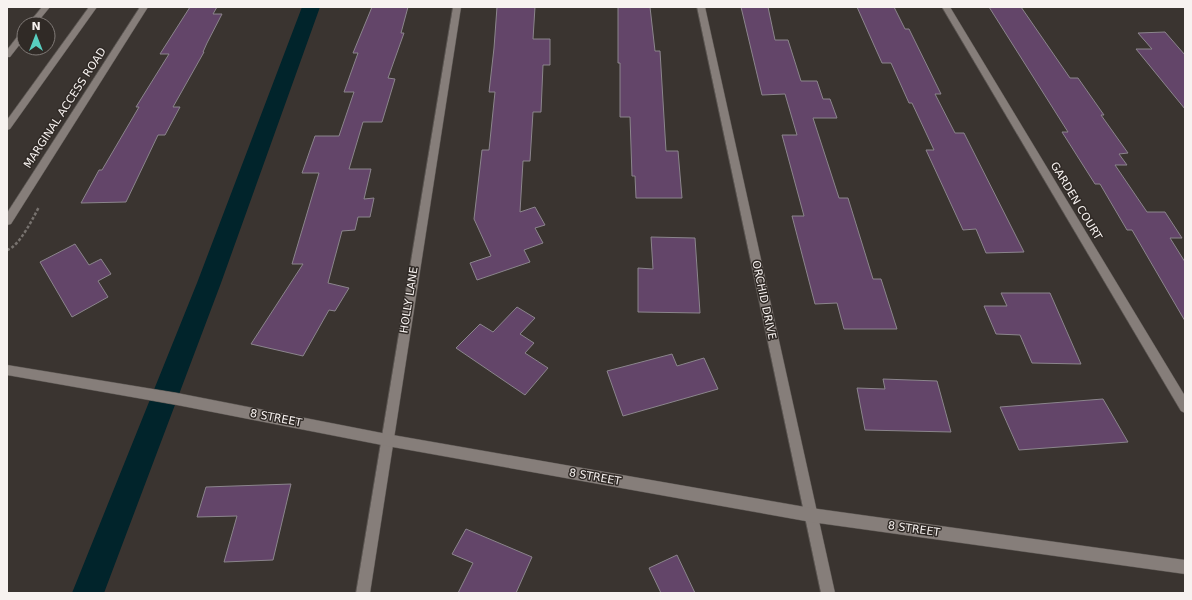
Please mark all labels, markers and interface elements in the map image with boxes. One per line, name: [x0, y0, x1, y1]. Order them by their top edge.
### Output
north arrow: [16, 16, 56, 56]
text: N: [31, 20, 41, 33]
street label: MARGINAL ACCESS ROAD: [21, 45, 109, 171]
street label: GARDEN COURT: [1048, 160, 1105, 243]
street label: ORCHID DRIVE: [749, 259, 779, 341]
street label: HOLLY LANE: [397, 266, 421, 334]
street label: 8 STREET: [249, 407, 303, 429]
street label: 8 STREET: [568, 466, 622, 488]
street label: 8 STREET: [887, 519, 941, 539]

